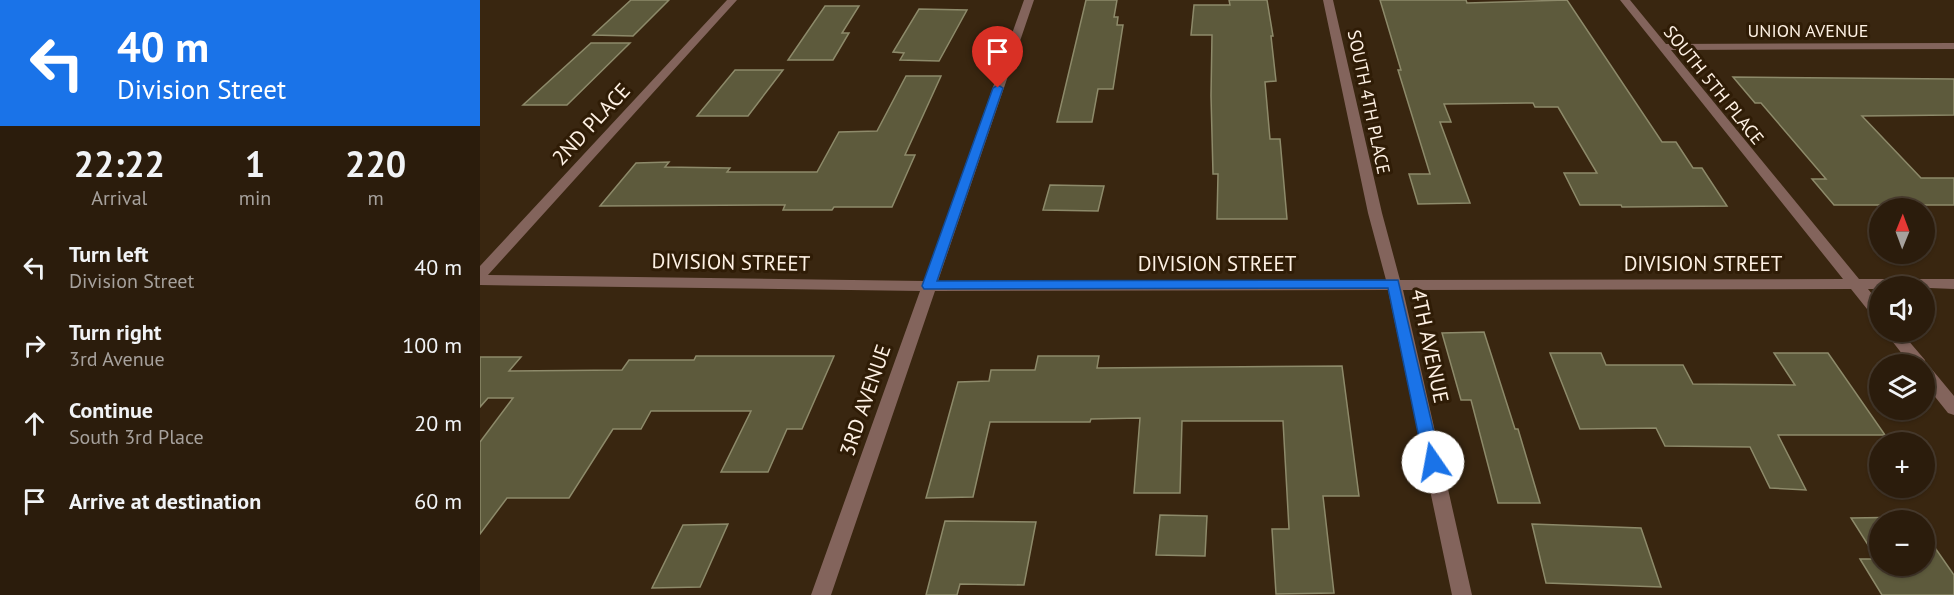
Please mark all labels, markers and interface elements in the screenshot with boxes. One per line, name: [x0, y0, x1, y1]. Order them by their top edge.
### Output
text: 40 m: [117, 19, 209, 74]
street label: UNION AVENUE: [1748, 19, 1868, 42]
street label: SOUTH 5TH PLACE: [1659, 21, 1769, 149]
icon: left: [18, 24, 96, 102]
pin: [972, 26, 1023, 88]
street label: SOUTH 4TH PLACE: [1343, 28, 1395, 176]
icon: arrive: [981, 35, 1014, 68]
text: Division Street: [117, 72, 286, 106]
street label: 2ND PLACE: [546, 77, 636, 171]
text: 22:22: [74, 140, 165, 187]
text: 1: [245, 140, 265, 187]
text: 220: [345, 140, 406, 187]
text: Arrival: [91, 185, 147, 211]
text: min: [239, 185, 271, 211]
text: m: [368, 185, 384, 211]
north arrow: [1869, 198, 1935, 264]
map controls: [1869, 198, 1935, 576]
text: Turn left: [69, 240, 149, 268]
street label: DIVISION STREET: [651, 247, 811, 277]
street label: DIVISION STREET: [1138, 250, 1297, 277]
street label: DIVISION STREET: [1624, 250, 1783, 277]
icon: left: [18, 251, 51, 284]
text: 40 m: [414, 253, 462, 281]
text: Division Street: [69, 268, 194, 294]
button: sound: [1869, 276, 1935, 342]
street label: 4TH AVENUE: [1405, 287, 1455, 405]
text: Turn right: [69, 318, 161, 346]
icon: right: [18, 329, 51, 362]
text: 100 m: [402, 331, 462, 359]
street label: 3RD AVENUE: [833, 341, 897, 459]
text: 3rd Avenue: [69, 346, 165, 372]
button: layers: [1869, 354, 1935, 420]
text: Continue: [69, 396, 153, 424]
icon: ahead: [18, 407, 51, 440]
text: 20 m: [414, 409, 462, 437]
text: South 3rd Place: [69, 424, 204, 450]
position arrow: [1401, 430, 1465, 494]
button: +: [1869, 432, 1935, 498]
icon: arrive: [18, 485, 51, 518]
text: Arrive at destination: [69, 487, 261, 515]
text: 60 m: [414, 487, 462, 515]
button: −: [1869, 510, 1935, 576]

